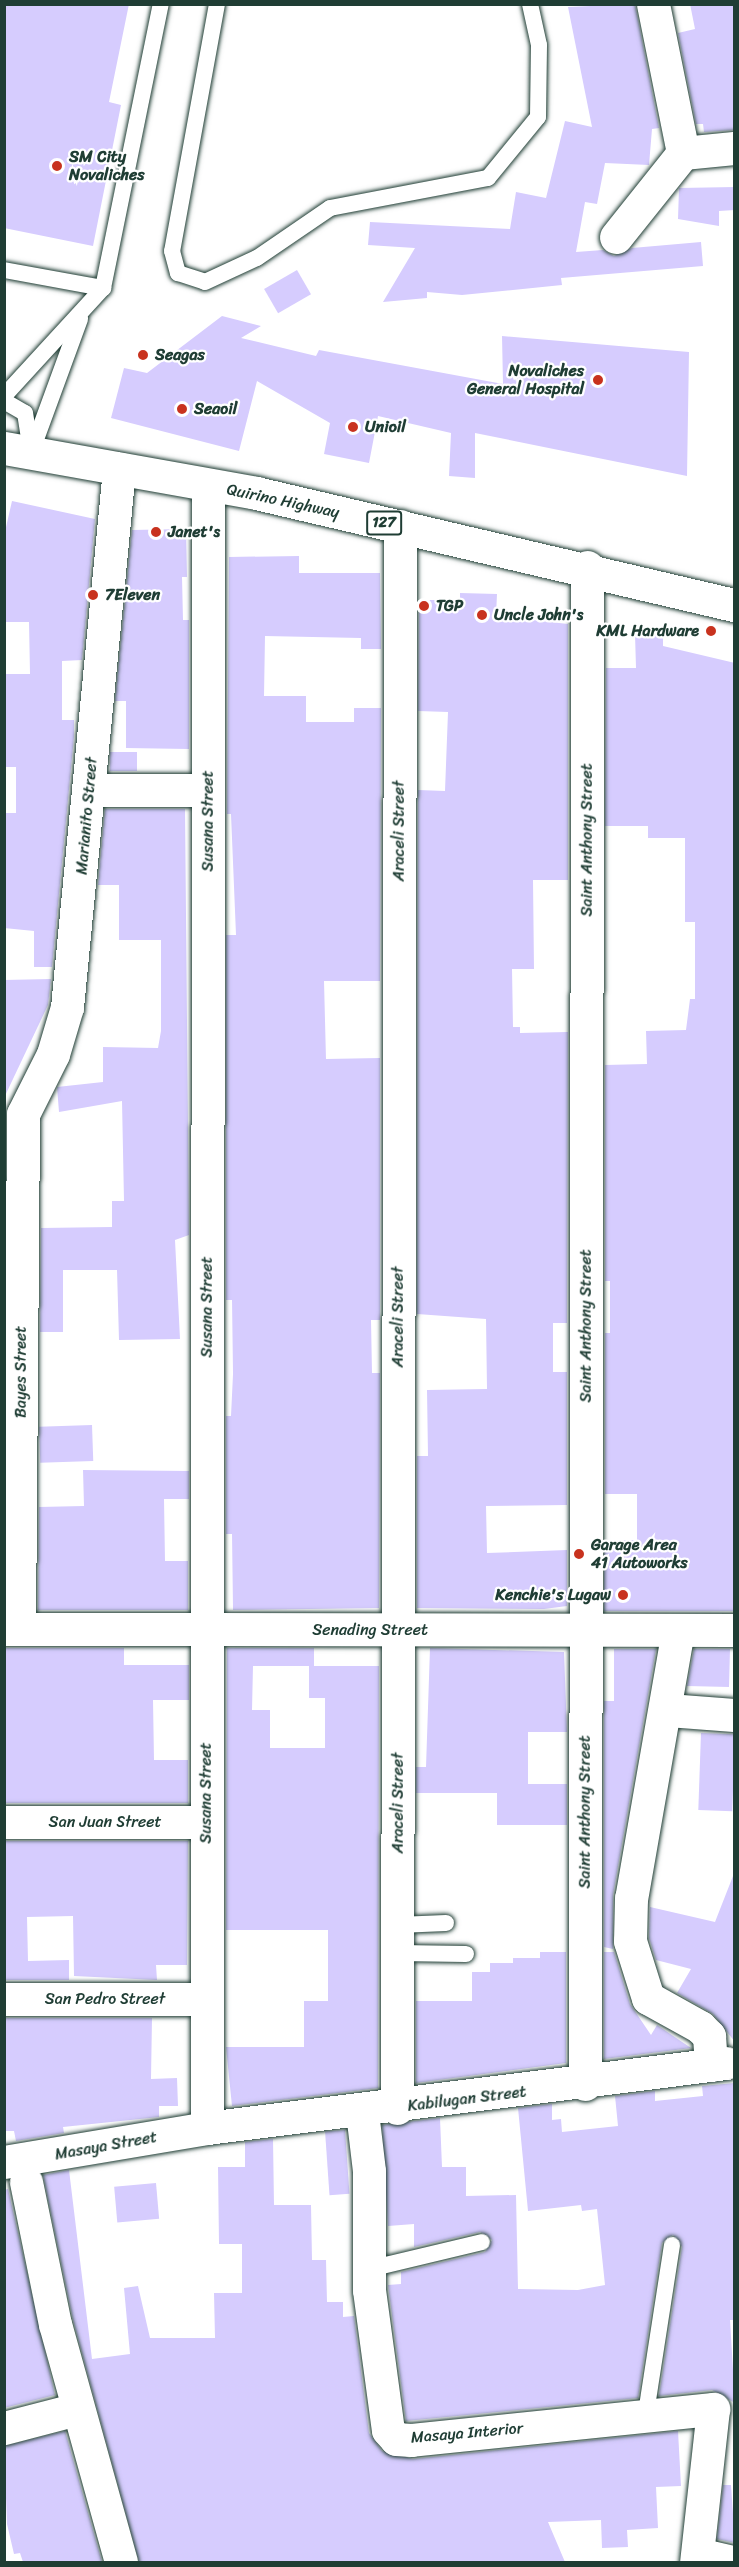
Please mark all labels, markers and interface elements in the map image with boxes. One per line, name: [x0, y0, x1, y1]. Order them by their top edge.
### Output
place label: SM City Novaliches: [69, 147, 145, 185]
marker: SM City Novaliches: [50, 159, 64, 173]
place label: Seagas: [155, 345, 205, 365]
marker: Seagas: [136, 348, 150, 362]
place label: Novaliches General Hospital: [467, 361, 584, 399]
marker: Novaliches General Hospital: [589, 371, 607, 389]
place label: Seaoil: [194, 399, 237, 419]
marker: Seaoil: [175, 402, 189, 416]
place label: Unioil: [365, 417, 406, 437]
marker: Unioil: [346, 420, 360, 434]
street label: Quirino Highway: [225, 480, 341, 522]
road number: 127: [366, 511, 402, 535]
place label: Janet's: [168, 522, 220, 542]
marker: Janet's: [149, 525, 163, 539]
place label: 7Eleven: [105, 585, 160, 605]
marker: 7Eleven: [86, 588, 100, 602]
place label: TGP: [436, 596, 463, 616]
marker: TGP: [417, 599, 431, 613]
place label: Uncle John's: [494, 605, 583, 625]
marker: Uncle John's: [475, 608, 489, 622]
place label: KML Hardware: [596, 621, 699, 641]
marker: KML Hardware: [704, 624, 718, 638]
street label: Marianito Street: [72, 756, 102, 876]
street label: Saint Anthony Street: [577, 764, 597, 916]
street label: Susana Street: [198, 770, 218, 872]
street label: Araceli Street: [389, 781, 409, 881]
street label: Saint Anthony Street: [576, 1250, 596, 1402]
street label: Susana Street: [197, 1256, 217, 1358]
street label: Araceli Street: [388, 1267, 408, 1367]
street label: Bayes Street: [11, 1326, 31, 1418]
place label: Garage Area 41 Autoworks: [591, 1535, 688, 1573]
marker: Garage Area 41 Autoworks: [572, 1547, 586, 1561]
place label: Kenchie's Lugaw: [495, 1585, 611, 1605]
marker: Kenchie's Lugaw: [616, 1588, 630, 1602]
street label: Senading Street: [312, 1620, 428, 1640]
street label: Saint Anthony Street: [575, 1736, 595, 1888]
street label: Susana Street: [196, 1742, 216, 1844]
street label: Araceli Street: [388, 1753, 408, 1853]
street label: San Juan Street: [48, 1812, 162, 1832]
street label: San Pedro Street: [44, 1989, 166, 2009]
street label: Kabilugan Street: [407, 2082, 527, 2116]
street label: Masaya Street: [53, 2128, 159, 2164]
street label: Masaya Interior: [410, 2419, 524, 2447]

